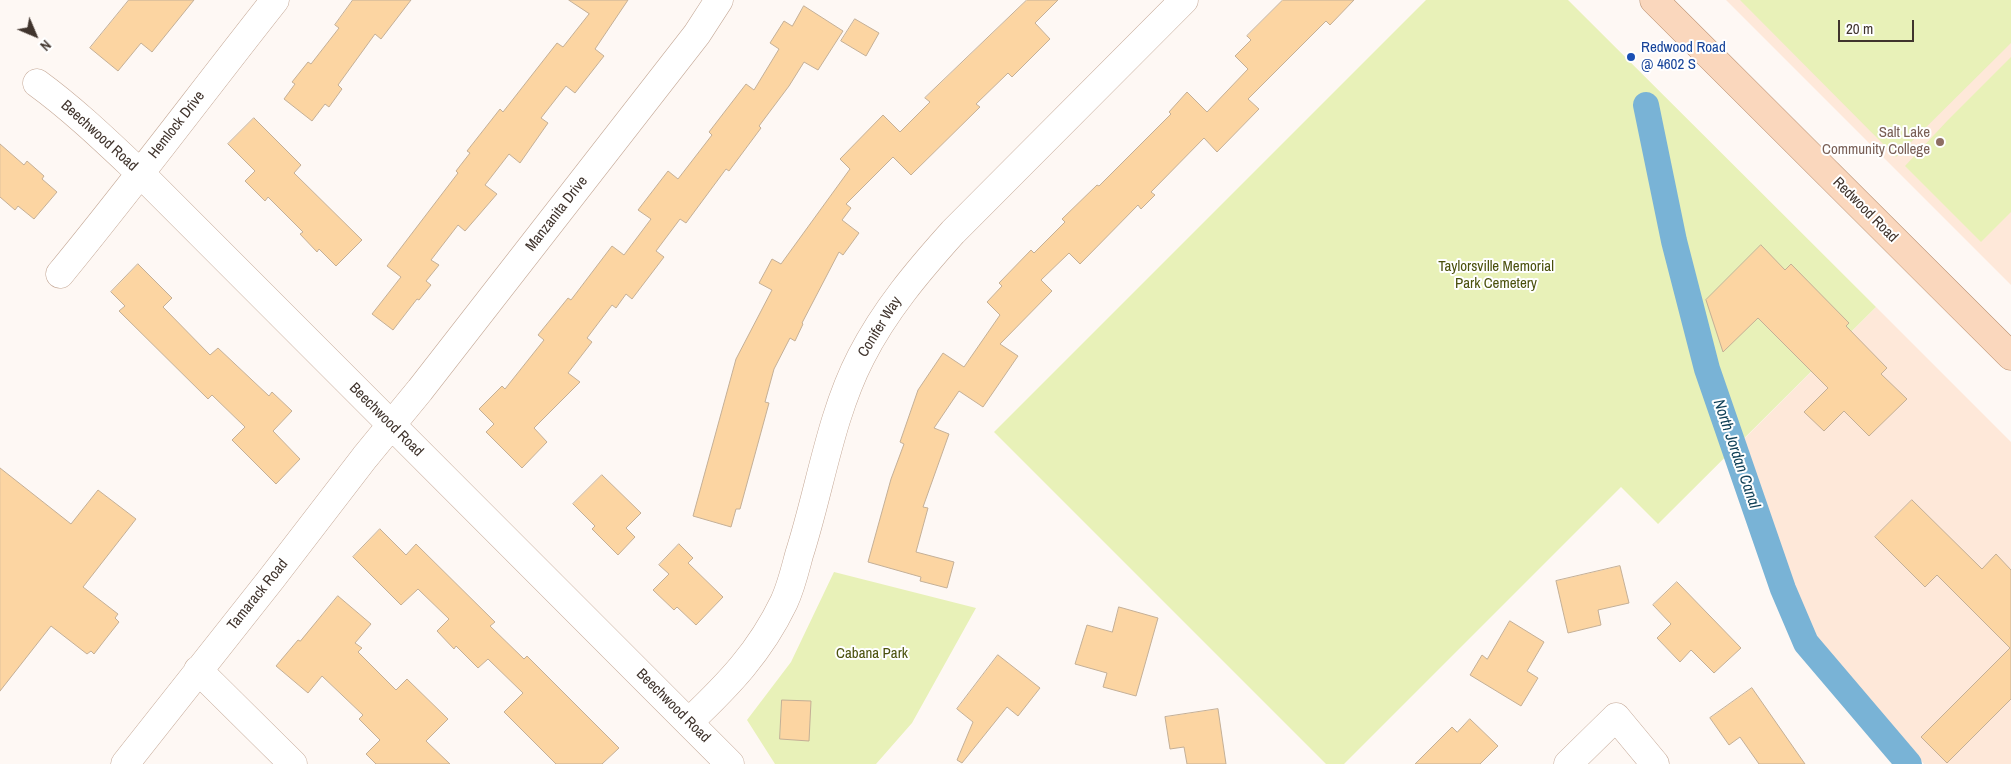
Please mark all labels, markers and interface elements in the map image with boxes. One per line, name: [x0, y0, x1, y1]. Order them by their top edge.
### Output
north arrow: [10, 10, 60, 60]
scale bar: [1841, 10, 1917, 42]
text: 20 m: [1846, 18, 1873, 39]
text: N: [36, 36, 55, 55]
place label: Redwood Road @ 4602 S: [1641, 39, 1726, 74]
marker: Redwood Road @ 4602 S: [1625, 51, 1637, 63]
street label: Hemlock Drive: [145, 88, 209, 162]
street label: Beechwood Road: [57, 97, 141, 175]
place label: Salt Lake Community College: [1822, 124, 1930, 159]
marker: Salt Lake Community College: [1934, 136, 1946, 148]
street label: Manzanita Drive: [522, 173, 592, 255]
street label: Redwood Road: [1829, 174, 1901, 246]
park label: Taylorsville Memorial Park Cemetery: [1438, 258, 1554, 293]
street label: Conifer Way: [854, 293, 906, 361]
street label: Beechwood Road: [345, 379, 427, 461]
water label: North Jordan Canal: [1708, 397, 1764, 511]
street label: Tamarack Road: [224, 556, 292, 634]
park label: Cabana Park: [836, 645, 908, 663]
street label: Beechwood Road: [632, 665, 714, 747]

